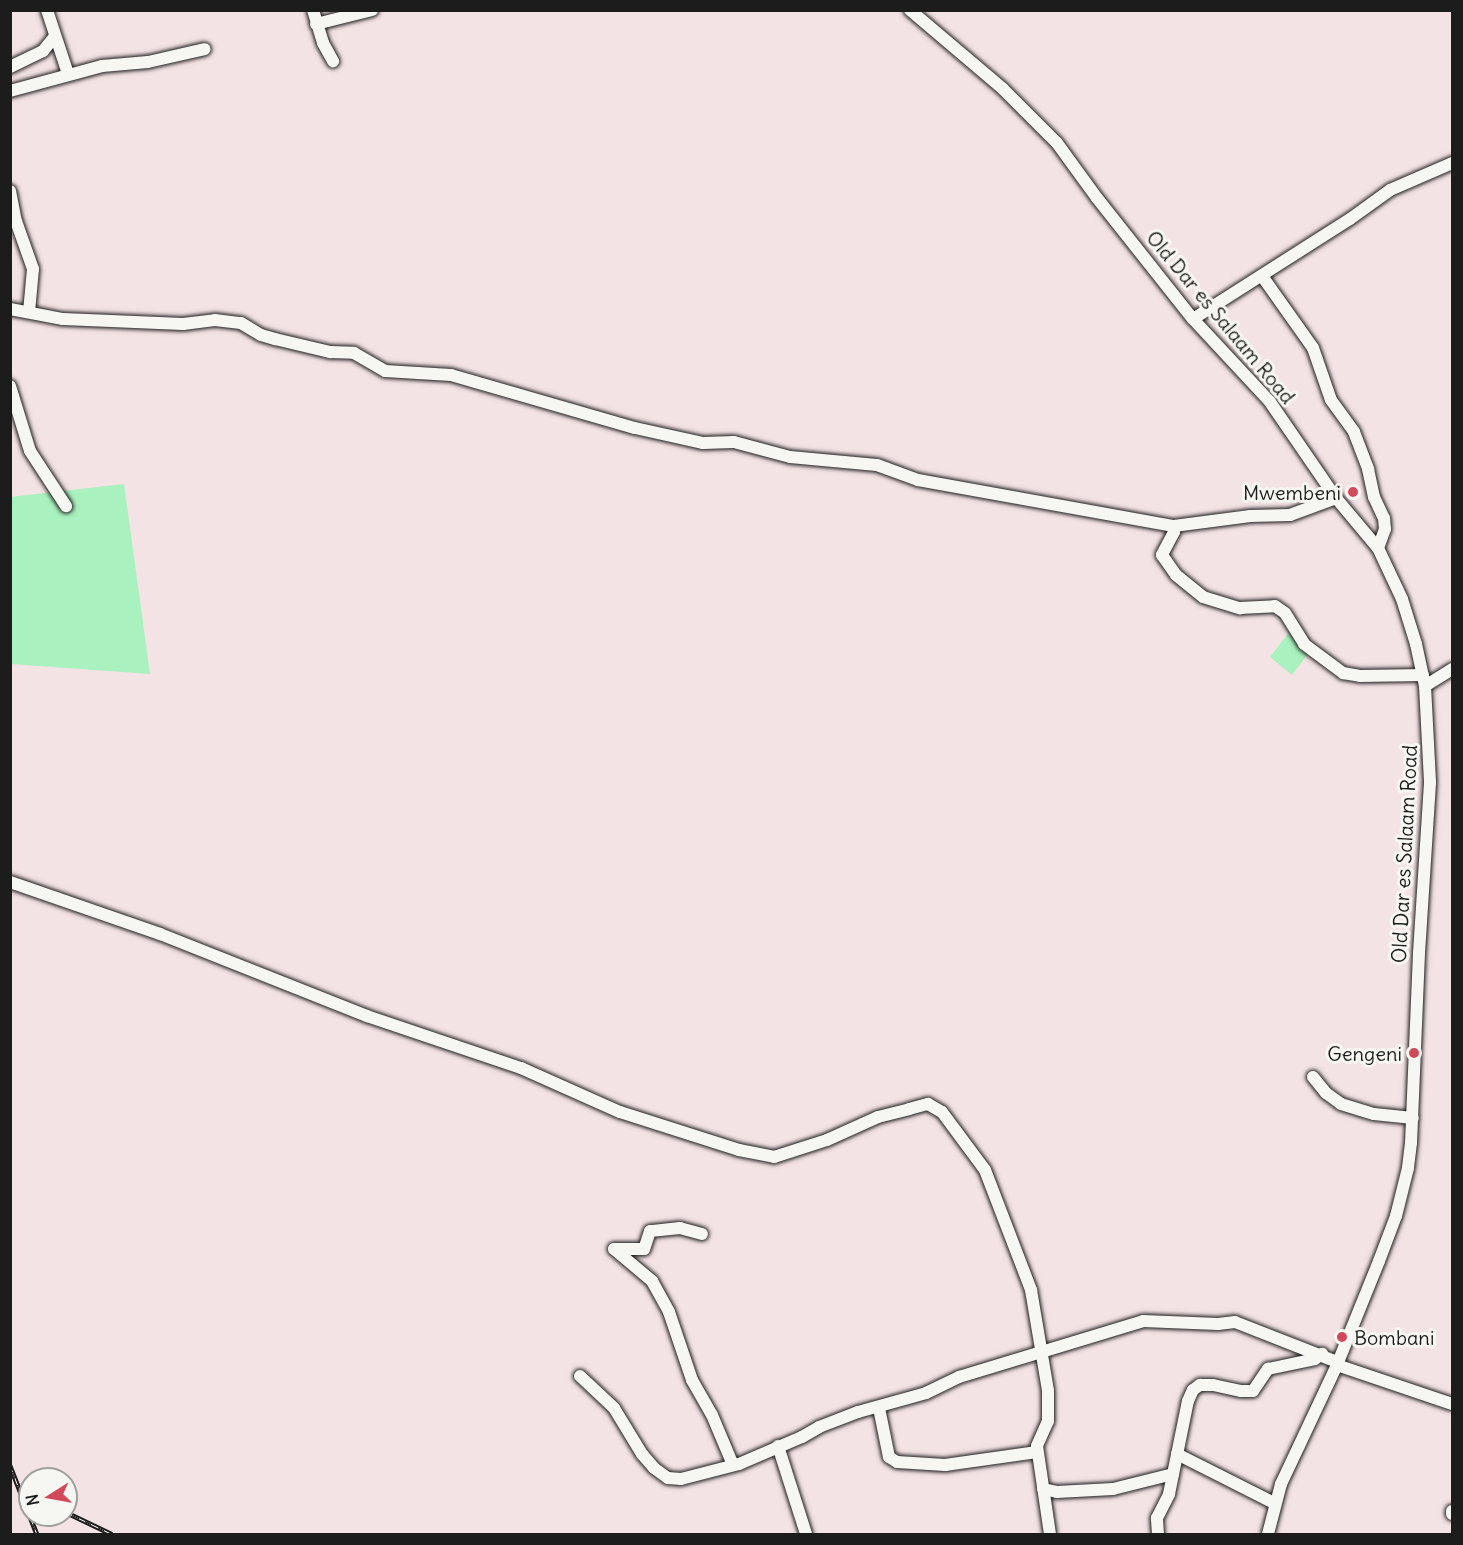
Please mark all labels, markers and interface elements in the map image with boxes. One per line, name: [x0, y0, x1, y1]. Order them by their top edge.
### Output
street label: Old Dar es Salaam Road: [1142, 226, 1300, 408]
place label: Mwembeni: [1243, 480, 1341, 504]
marker: Mwembeni: [1346, 485, 1360, 499]
street label: Old Dar es Salaam Road: [1386, 744, 1422, 964]
place label: Gengeni: [1327, 1041, 1402, 1065]
marker: Gengeni: [1407, 1046, 1421, 1060]
place label: Bombani: [1354, 1325, 1434, 1349]
marker: Bombani: [1335, 1330, 1349, 1344]
north arrow: [18, 1467, 78, 1527]
text: N: [21, 1493, 43, 1507]

